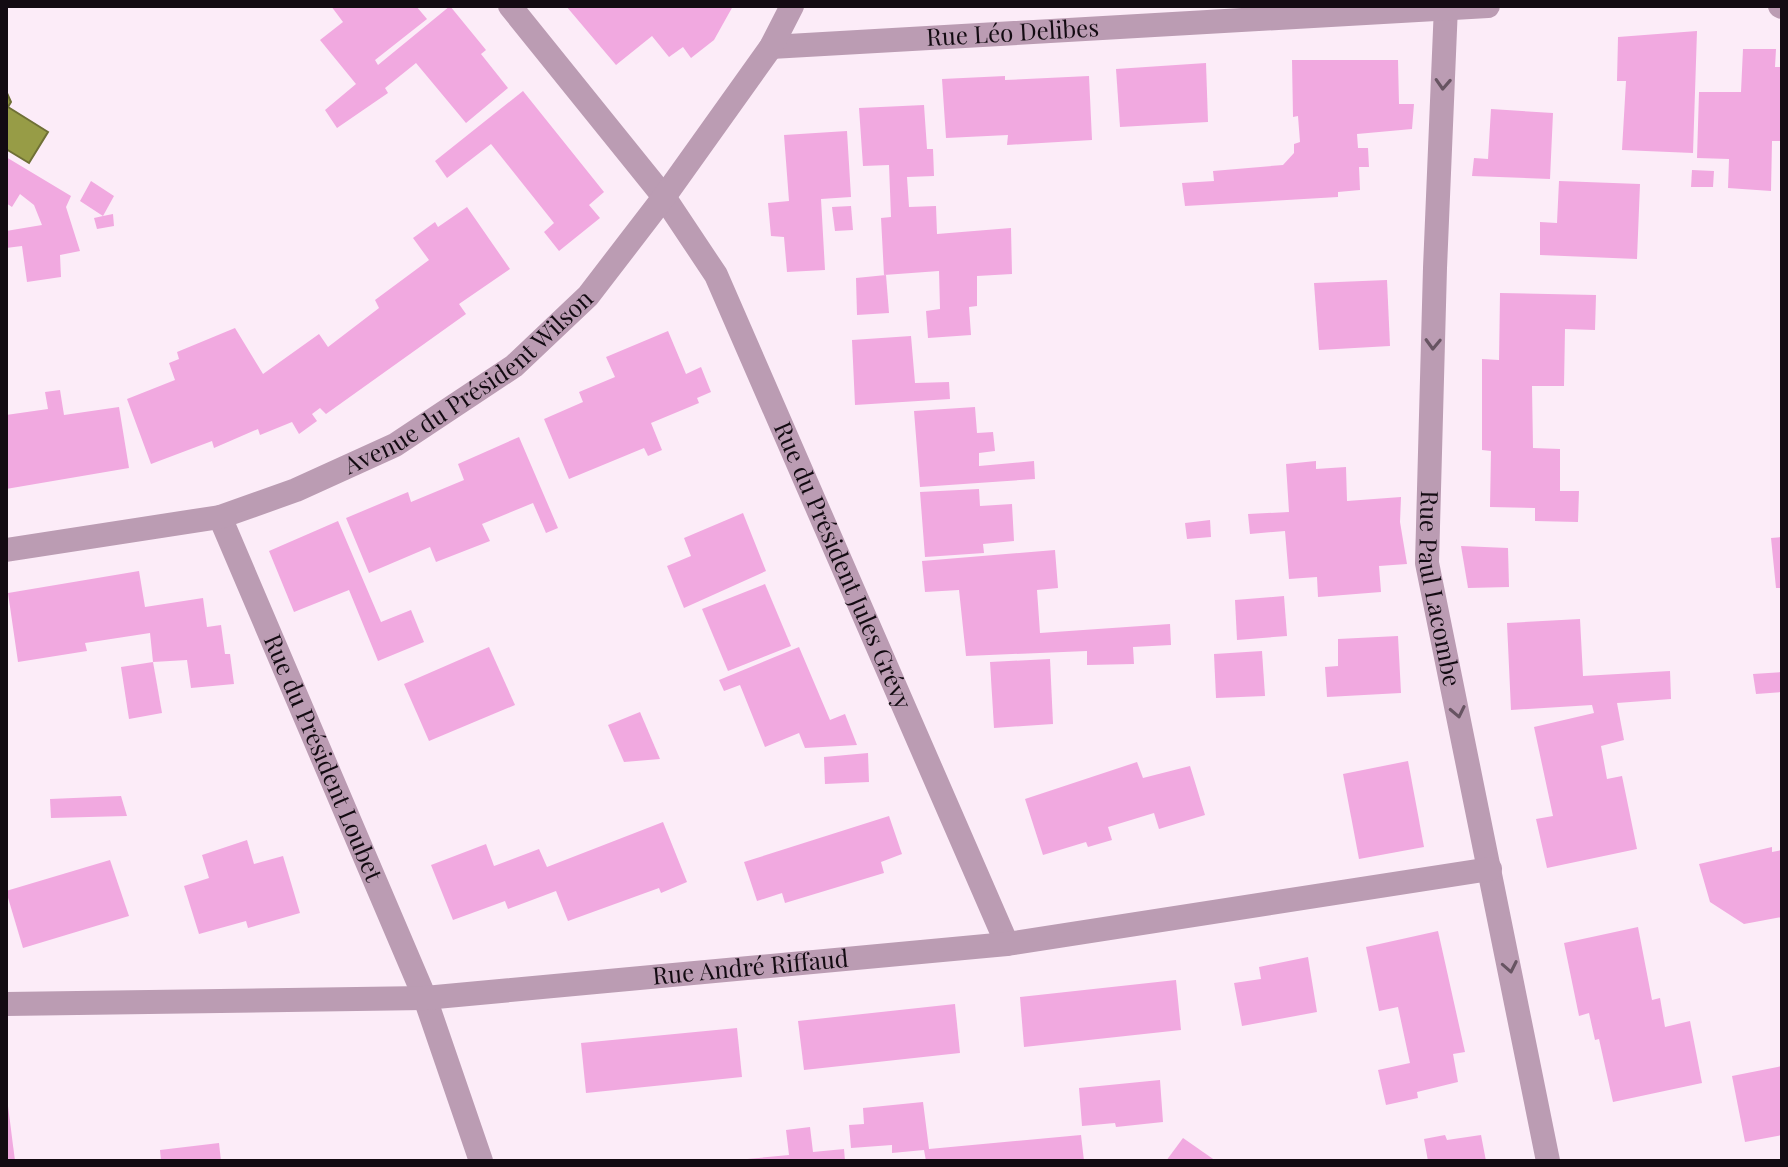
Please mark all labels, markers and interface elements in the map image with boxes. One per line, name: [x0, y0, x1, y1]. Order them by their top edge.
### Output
street label: Rue Léo Delibes: [925, 10, 1100, 52]
one-way arrow: [1434, 78, 1451, 91]
street label: Avenue du Président Wilson: [337, 282, 599, 481]
one-way arrow: [1424, 338, 1441, 351]
street label: Rue du Président Jules Grévy: [768, 416, 921, 713]
street label: Rue Paul Lacombe: [1413, 490, 1470, 689]
street label: Rue du Président Loubet: [258, 629, 392, 886]
one-way arrow: [1449, 705, 1466, 719]
street label: Rue André Riffaud: [651, 941, 850, 991]
one-way arrow: [1500, 960, 1517, 974]

